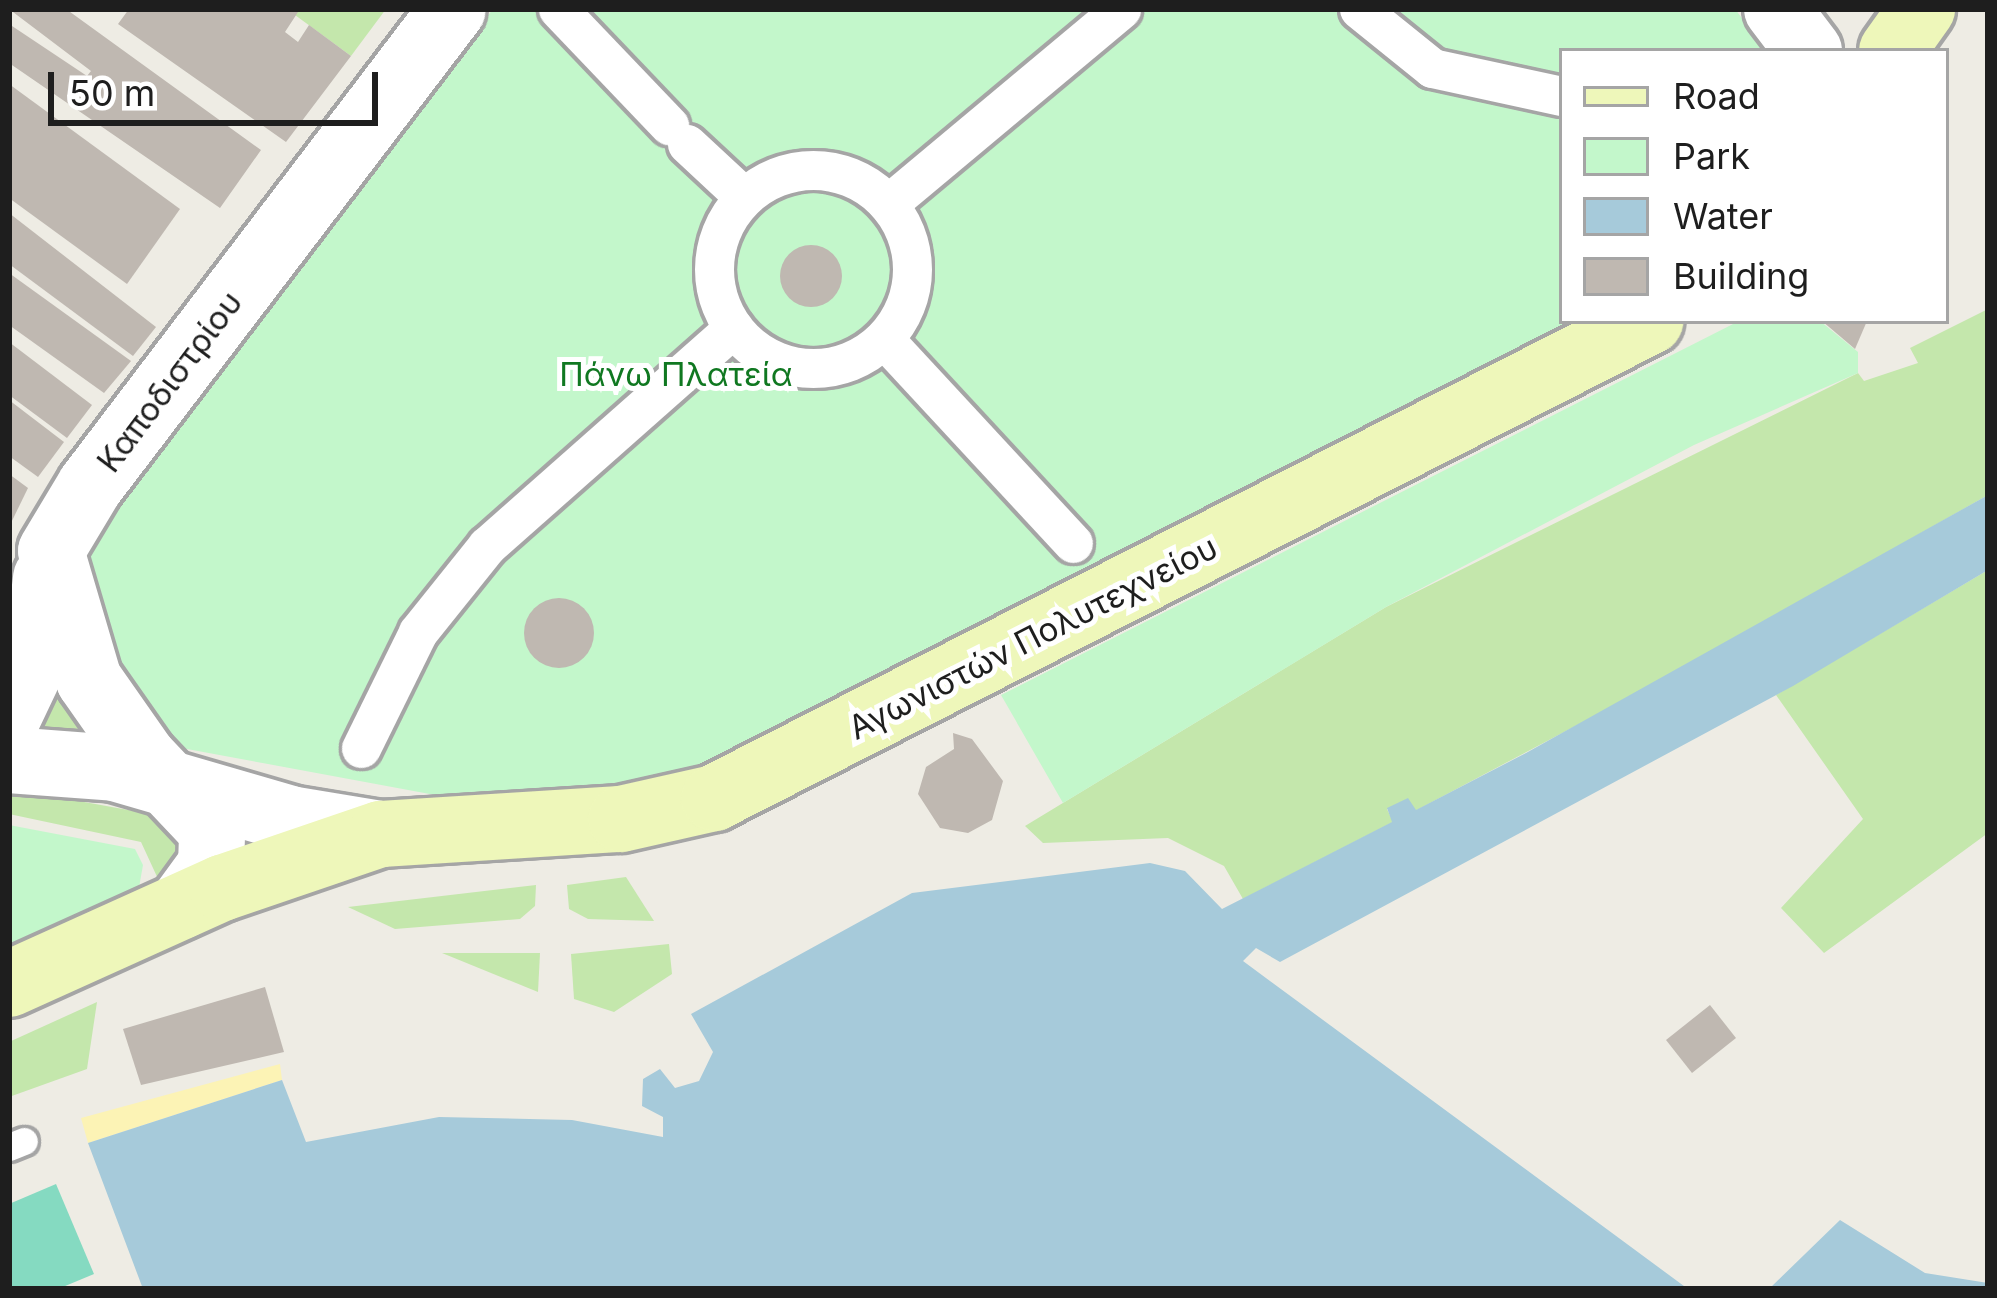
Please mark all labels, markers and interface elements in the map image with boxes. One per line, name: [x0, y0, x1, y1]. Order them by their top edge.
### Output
scale bar: [54, 48, 384, 122]
legend: [1559, 48, 1949, 324]
text: 50 m: [69, 71, 155, 115]
text: Road: [1673, 74, 1760, 118]
text: Park: [1673, 134, 1750, 178]
text: Water: [1673, 194, 1773, 238]
text: Building: [1673, 254, 1809, 298]
street label: Καποδιστρίου: [89, 284, 251, 480]
park label: Πάνω Πλατεία: [559, 355, 793, 395]
street label: Αγωνιστών Πολυτεχνείου: [842, 528, 1224, 748]

